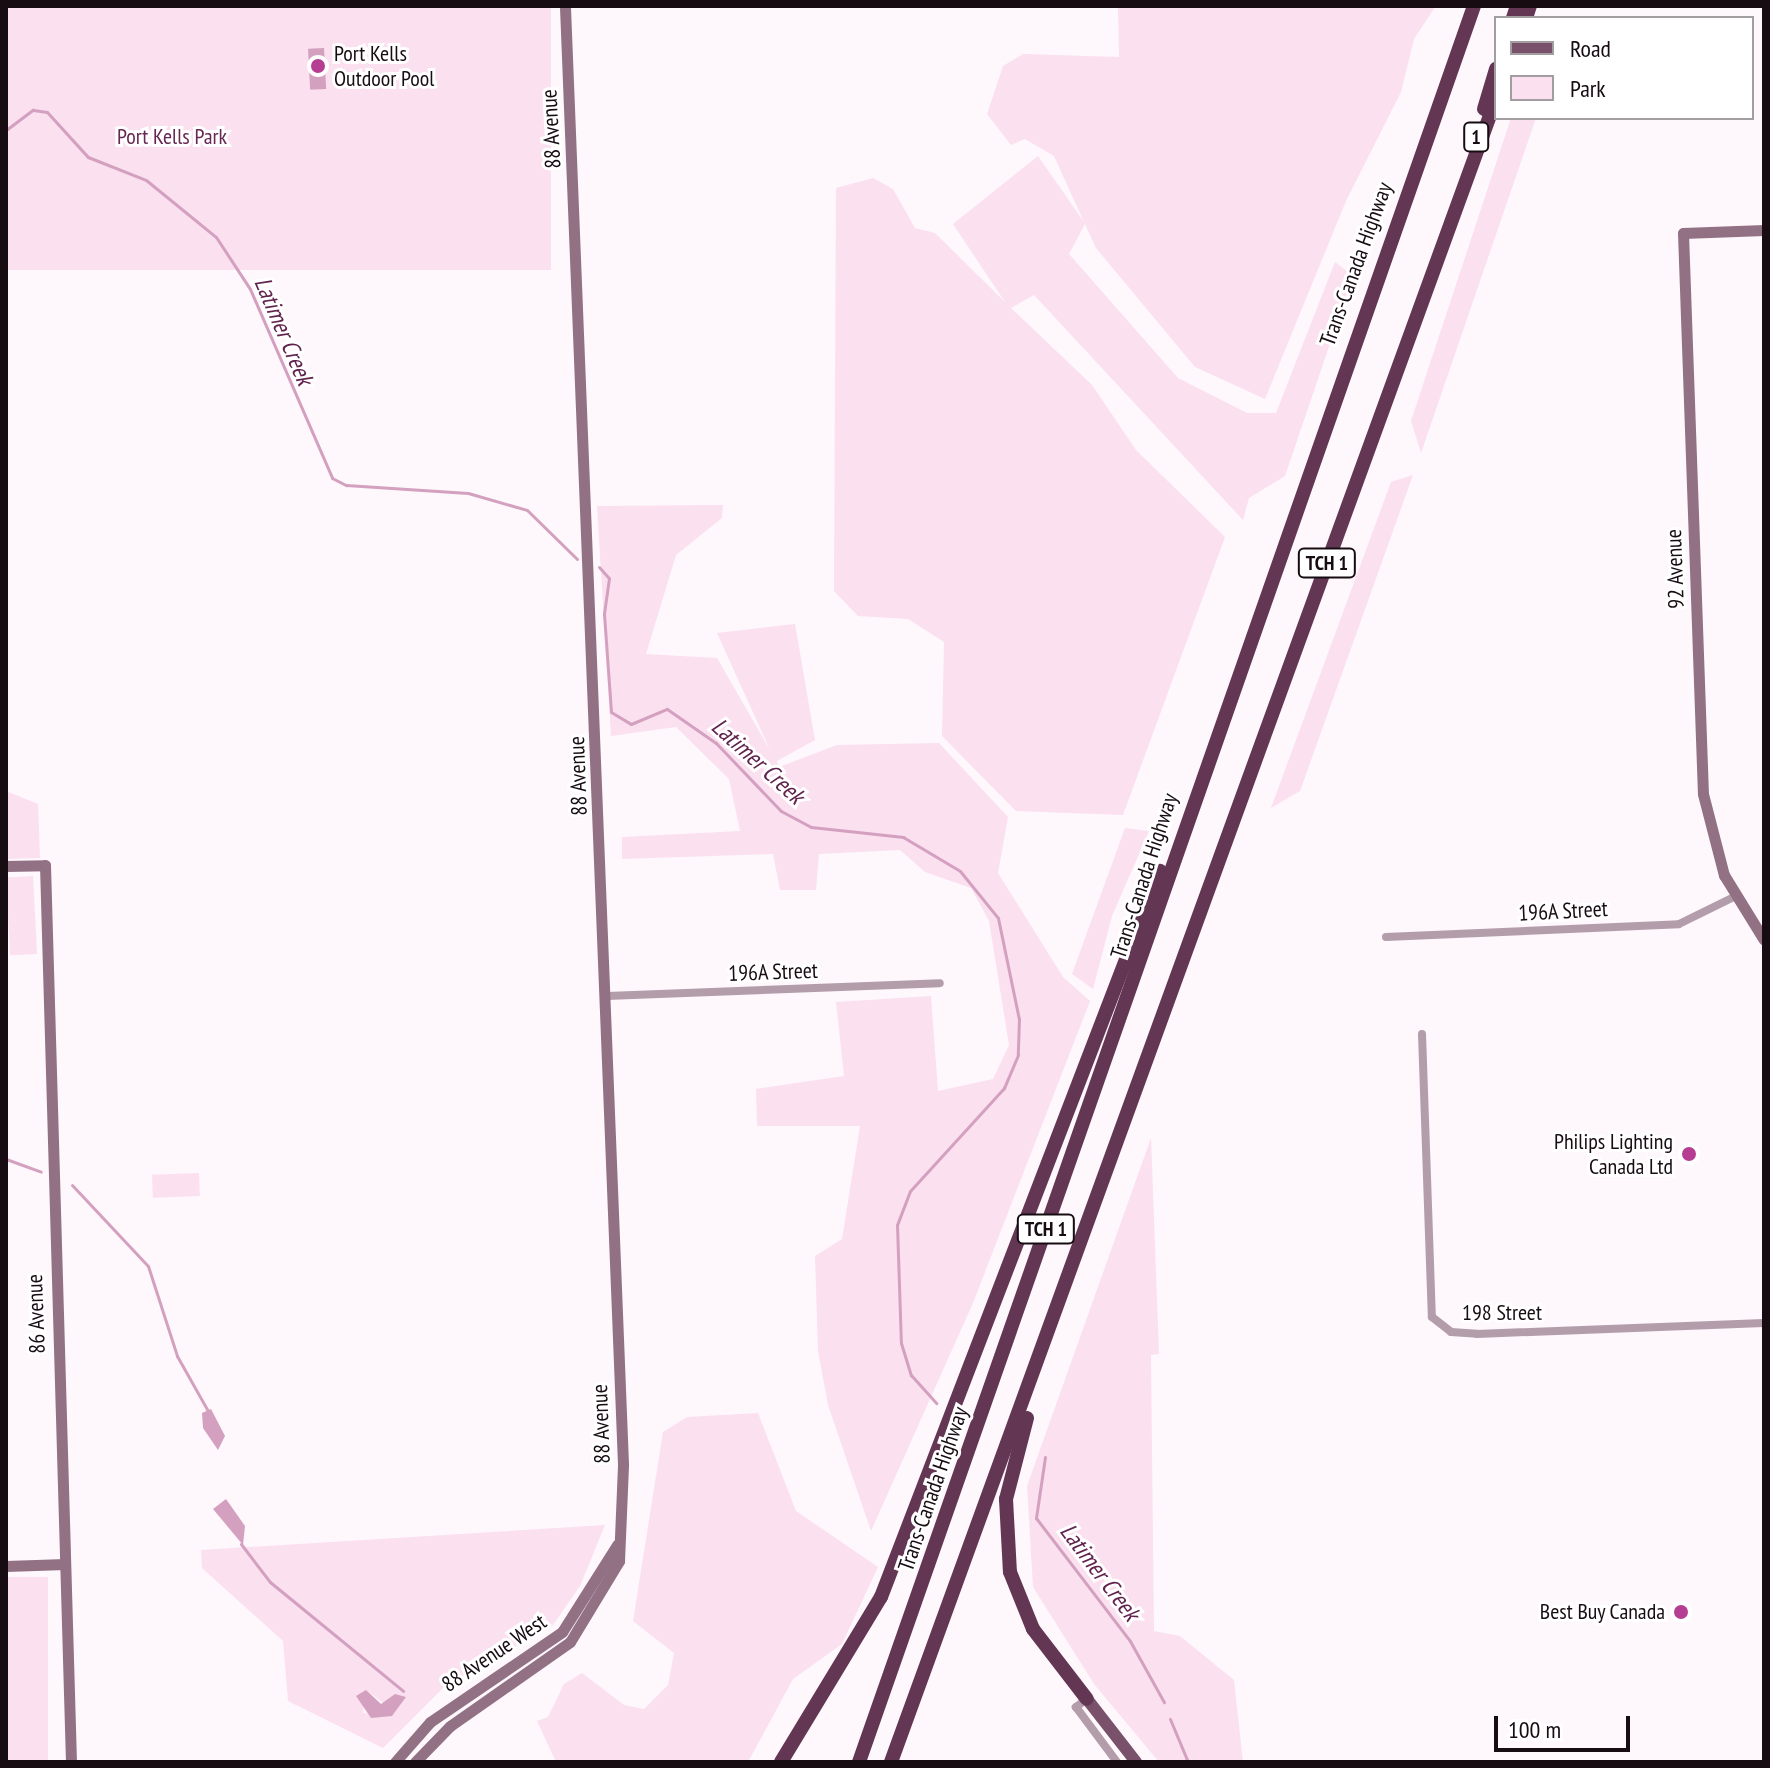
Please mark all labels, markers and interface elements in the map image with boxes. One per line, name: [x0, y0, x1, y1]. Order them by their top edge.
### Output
legend: [1494, 16, 1754, 120]
text: Road: [1570, 33, 1611, 64]
place label: Port Kells Outdoor Pool: [334, 40, 434, 92]
marker: Port Kells Outdoor Pool: [309, 57, 327, 75]
text: Park: [1570, 73, 1606, 104]
street label: 88 Avenue: [536, 88, 566, 170]
road number: 1: [1462, 121, 1490, 153]
park label: Port Kells Park: [117, 124, 227, 150]
street label: Trans-Canada Highway: [1314, 179, 1398, 349]
water label: Latimer Creek: [248, 273, 320, 389]
street label: 92 Avenue: [1660, 529, 1690, 609]
road number: TCH 1: [1297, 547, 1357, 579]
water label: Latimer Creek: [706, 712, 810, 810]
street label: 88 Avenue: [563, 736, 593, 816]
street label: Trans-Canada Highway: [1105, 790, 1183, 962]
street label: 196A Street: [1517, 895, 1609, 927]
street label: 196A Street: [727, 957, 819, 987]
place label: Philips Lighting Canada Ltd: [1554, 1128, 1673, 1180]
marker: Philips Lighting Canada Ltd: [1680, 1145, 1698, 1163]
road number: TCH 1: [1016, 1213, 1076, 1245]
street label: 86 Avenue: [21, 1274, 51, 1354]
street label: 198 Street: [1462, 1300, 1542, 1326]
street label: 88 Avenue: [586, 1384, 616, 1464]
street label: Trans-Canada Highway: [892, 1403, 974, 1575]
water label: Latimer Creek: [1054, 1518, 1146, 1626]
place label: Best Buy Canada: [1539, 1599, 1665, 1625]
marker: Best Buy Canada: [1672, 1603, 1690, 1621]
street label: 88 Avenue West: [436, 1608, 552, 1698]
scale bar: [1498, 1700, 1634, 1750]
text: 100 m: [1508, 1714, 1561, 1745]

